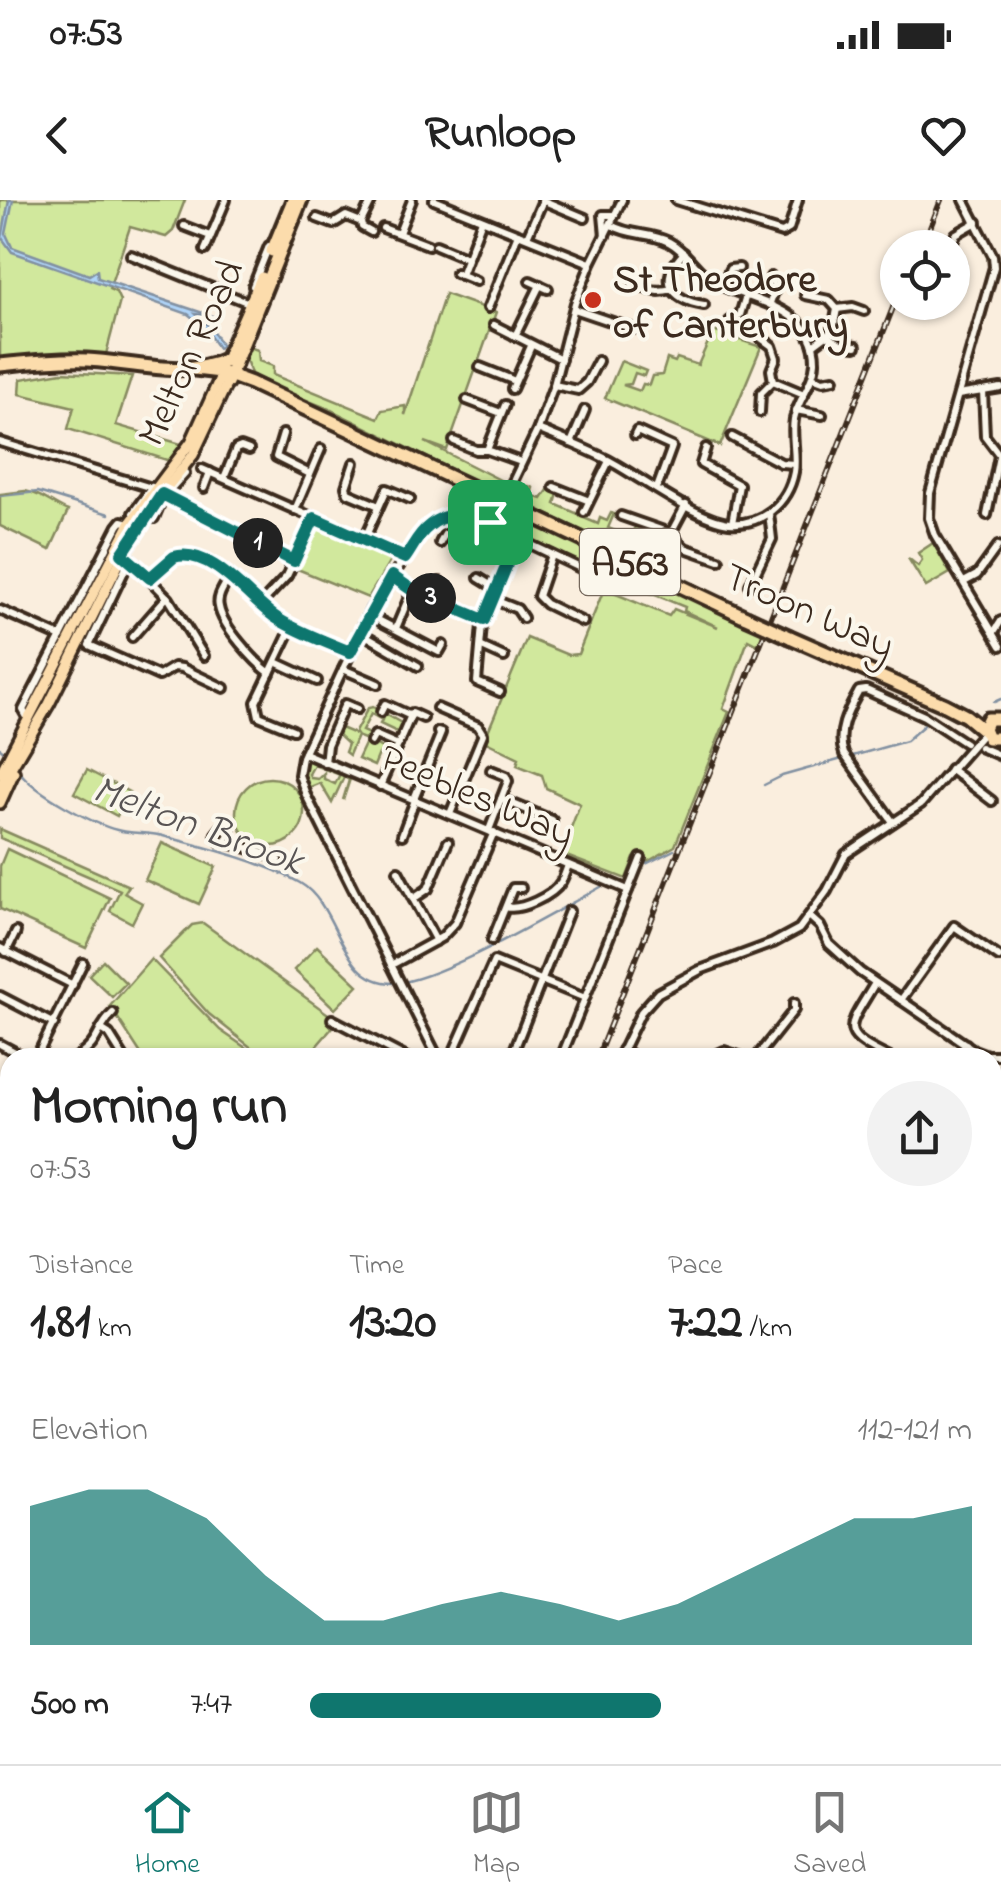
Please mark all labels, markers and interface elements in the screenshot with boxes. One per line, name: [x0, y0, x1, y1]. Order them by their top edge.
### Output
text: 07:53: [50, 7, 123, 63]
text: Runloop: [425, 102, 576, 168]
icon: back: [30, 108, 85, 163]
icon: heart: [916, 108, 971, 163]
map controls: [880, 230, 970, 320]
button: locate: [880, 230, 970, 320]
street label: Melton Road: [124, 251, 262, 457]
place label: St Theodore of Canterbury: [613, 252, 848, 357]
marker: St Theodore of Canterbury: [582, 289, 604, 311]
pin: [448, 480, 533, 565]
icon: arrive: [463, 495, 518, 550]
pin: 1: [233, 518, 283, 568]
text: 1: [254, 522, 262, 563]
road number: A563: [580, 529, 680, 595]
street label: Troon Way: [713, 549, 903, 677]
pin: 3: [406, 573, 456, 623]
text: 3: [425, 577, 437, 618]
street label: Peebles Way: [370, 731, 583, 866]
water label: Melton Brook: [83, 761, 313, 894]
text: Morning run: [30, 1069, 287, 1149]
button: share: [867, 1081, 972, 1186]
text: 07:53: [30, 1147, 91, 1194]
text: Distance: [30, 1246, 133, 1287]
text: Time: [349, 1246, 404, 1287]
text: Pace: [668, 1246, 723, 1287]
text: 1.81: [30, 1287, 91, 1360]
text: 13:20: [349, 1287, 436, 1360]
text: 7:22: [668, 1287, 743, 1360]
text: km: [91, 1309, 132, 1350]
text: /km: [743, 1309, 792, 1350]
text: Elevation: [30, 1408, 148, 1455]
text: 112–121 m: [857, 1408, 972, 1455]
text: 500 m: [30, 1682, 109, 1729]
text: 7:47: [190, 1682, 232, 1729]
tab: Home: [135, 1785, 200, 1886]
tab: Map: [469, 1785, 524, 1886]
tab: Saved: [793, 1785, 866, 1886]

